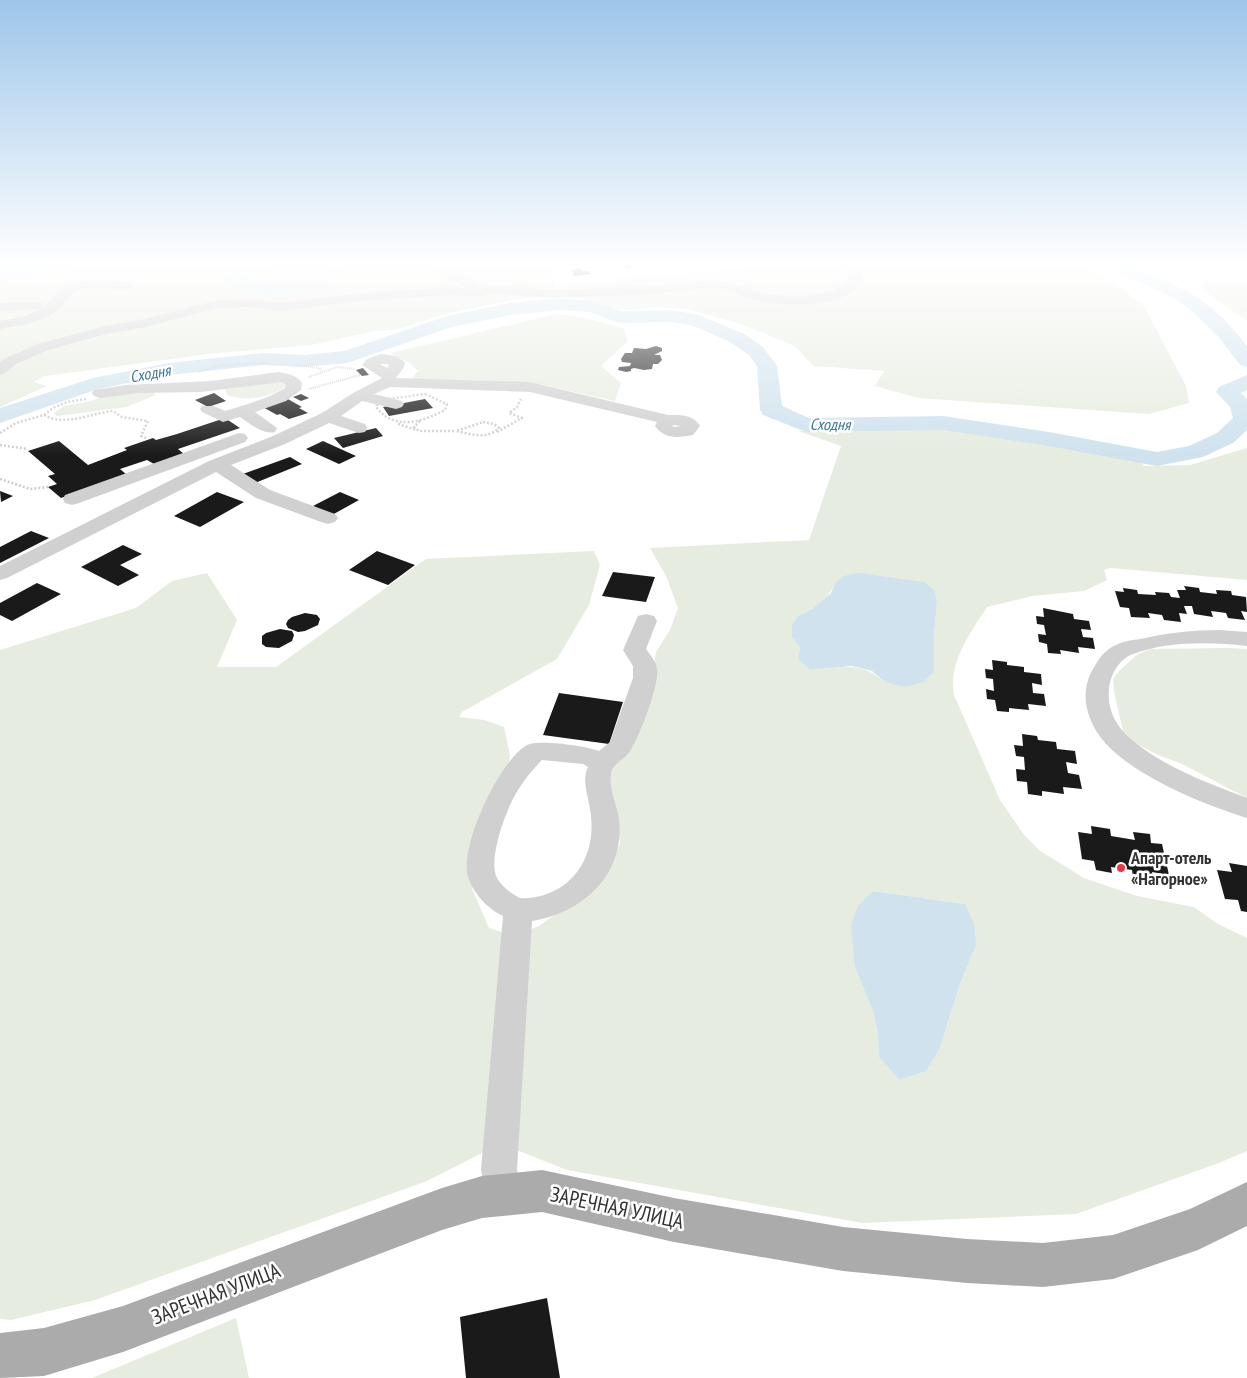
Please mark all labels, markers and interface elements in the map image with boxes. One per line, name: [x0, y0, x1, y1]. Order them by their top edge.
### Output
water label: Сходня: [128, 359, 173, 386]
water label: Сходня: [810, 414, 852, 434]
place label: Апарт-отель «Нагорное»: [1130, 846, 1212, 890]
marker: Апарт-отель «Нагорное»: [1115, 862, 1127, 874]
street label: ЗАРЕЧНАЯ УЛИЦА: [548, 1180, 686, 1235]
street label: ЗАРЕЧНАЯ УЛИЦА: [148, 1257, 284, 1330]

